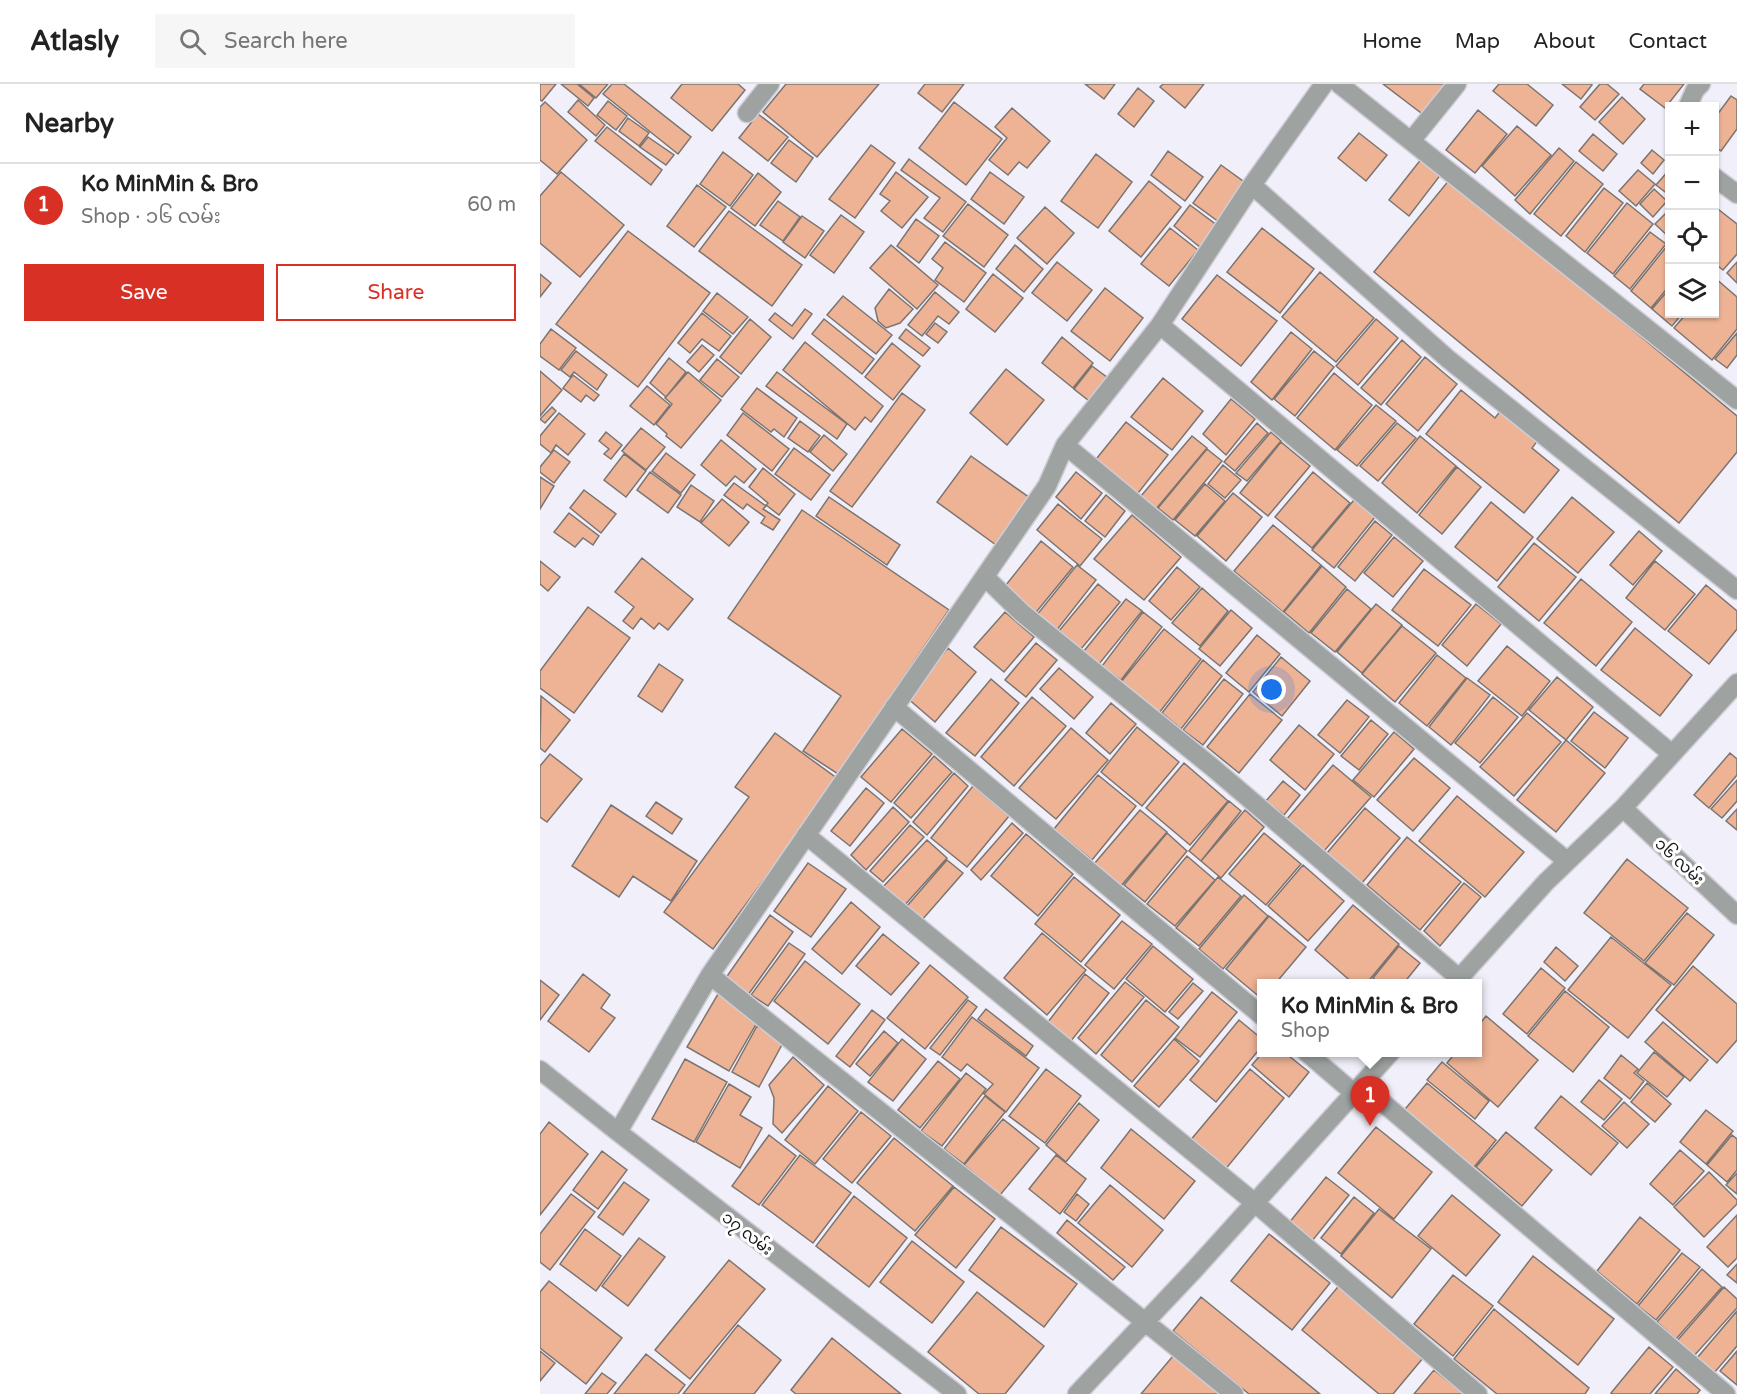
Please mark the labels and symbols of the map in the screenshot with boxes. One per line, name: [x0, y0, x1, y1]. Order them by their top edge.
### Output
your location: [1257, 675, 1286, 704]
street label: ၁၆ လမ်း: [1651, 832, 1709, 890]
pin: 1: [1350, 1076, 1390, 1126]
street label: ၁၇ လမ်း: [716, 1206, 778, 1262]

